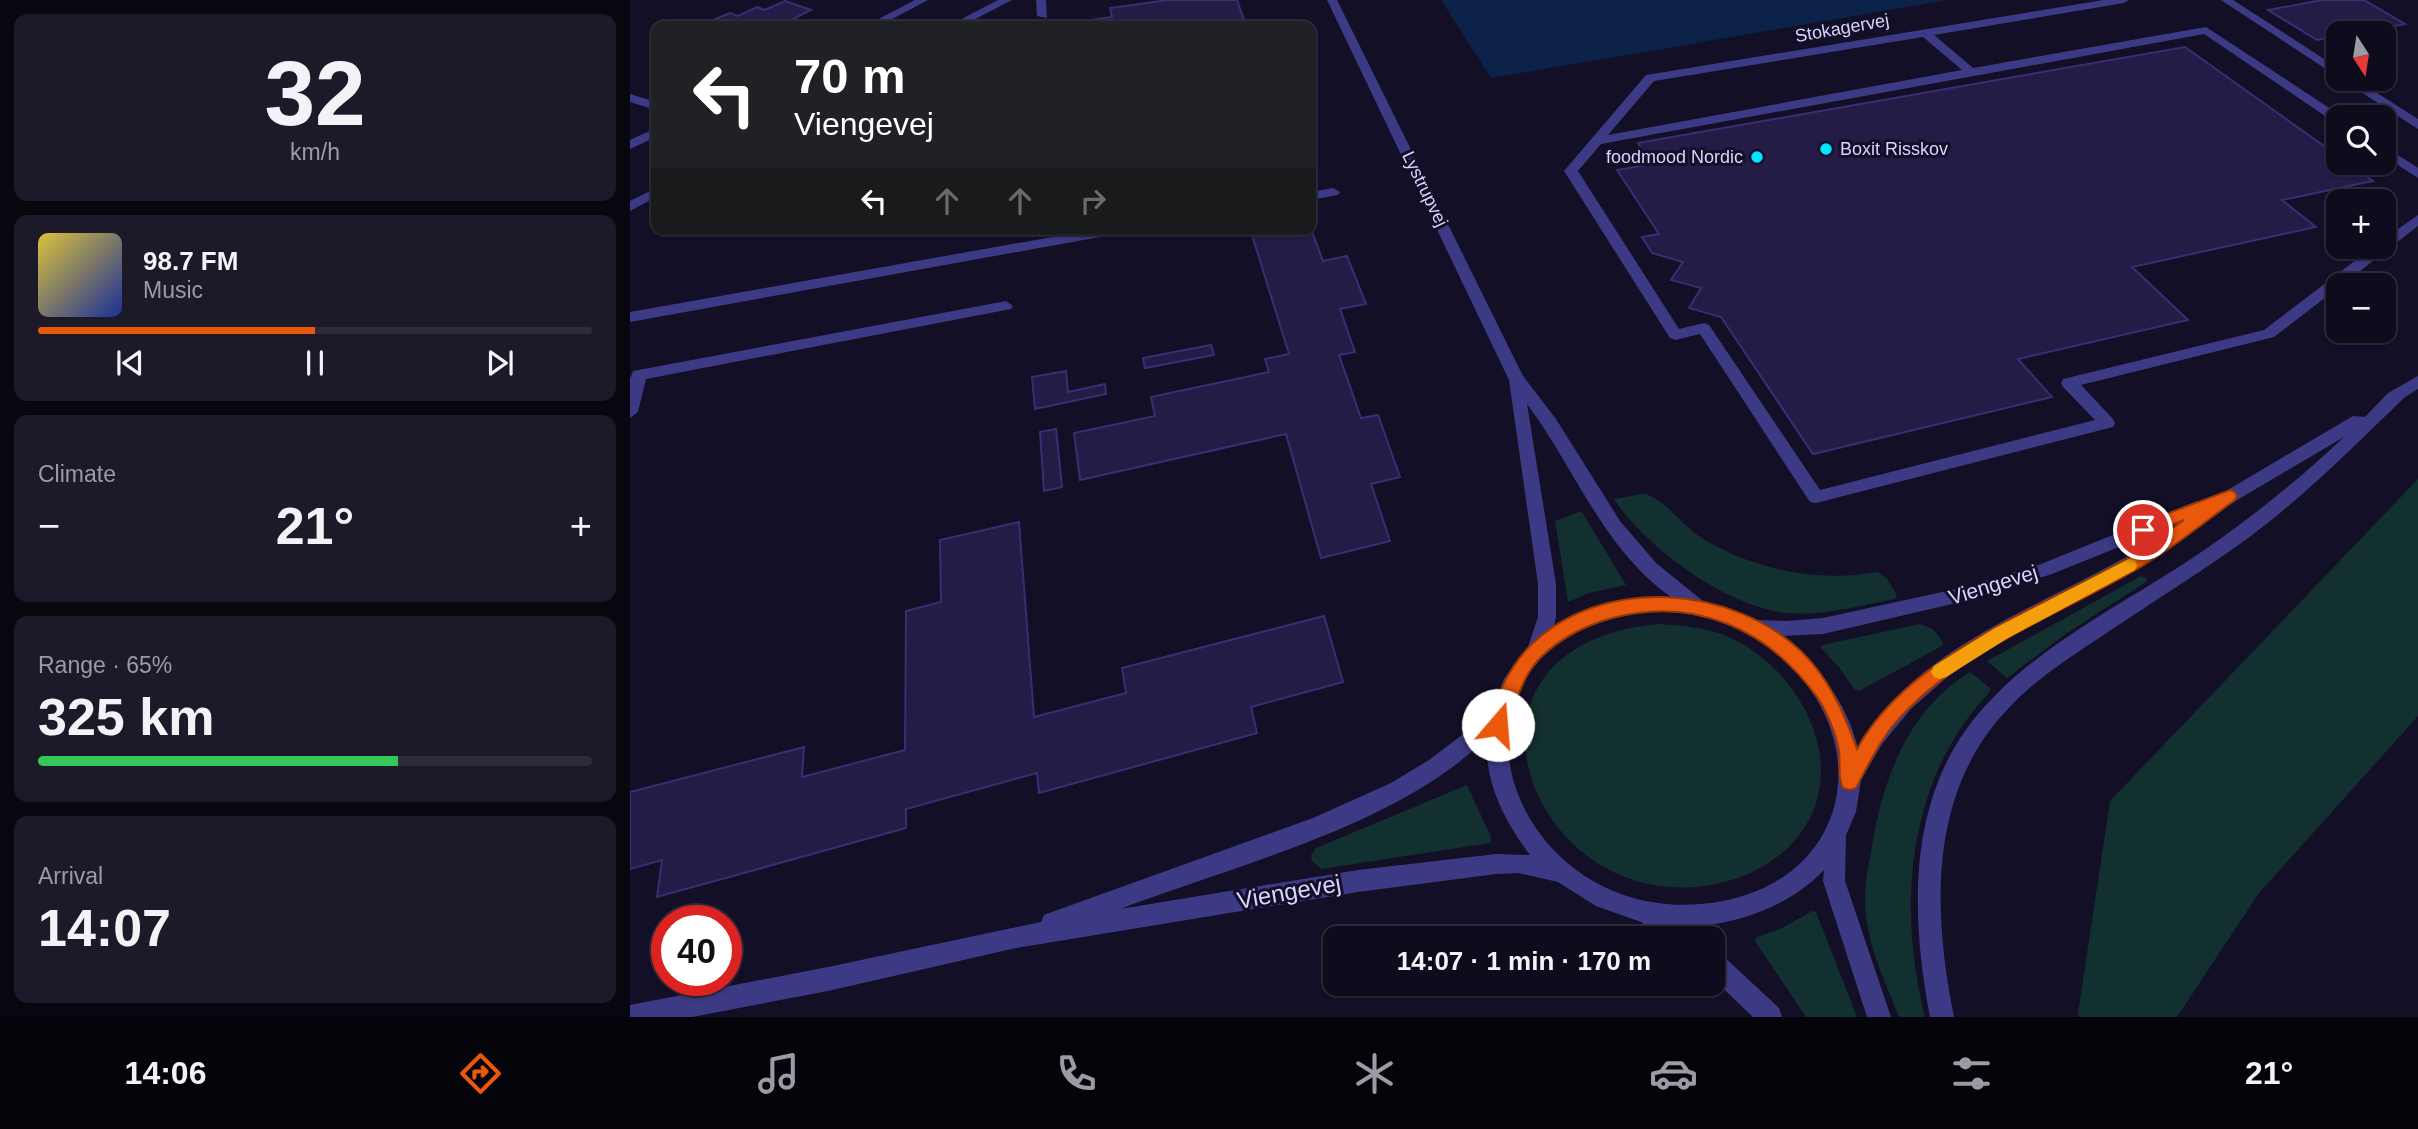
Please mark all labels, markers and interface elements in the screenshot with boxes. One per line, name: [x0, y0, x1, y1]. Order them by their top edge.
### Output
street label: Stokagervej: [1793, 10, 1891, 46]
north arrow: [2326, 21, 2396, 91]
map controls: [2326, 21, 2396, 343]
text: 32: [264, 43, 366, 144]
icon: left: [679, 49, 770, 140]
text: 70 m: [794, 49, 906, 103]
button: search: [2326, 105, 2396, 175]
text: Viengevej: [794, 106, 934, 142]
text: km/h: [290, 139, 340, 165]
place label: Boxit Risskov: [1840, 139, 1948, 159]
marker: Boxit Risskov: [1818, 141, 1834, 157]
place label: foodmood Nordic: [1606, 147, 1743, 167]
street label: Lystrupvej: [1398, 148, 1452, 230]
marker: foodmood Nordic: [1749, 149, 1765, 165]
icon: left: [855, 182, 893, 220]
icon: ahead: [928, 182, 966, 220]
icon: ahead: [1001, 182, 1039, 220]
icon: right: [1074, 182, 1112, 220]
button: +: [2326, 189, 2396, 259]
text: 98.7 FM: [143, 246, 238, 276]
button: −: [2326, 273, 2396, 343]
text: Music: [143, 277, 203, 303]
icon: previous: [111, 344, 149, 382]
icon: pause: [296, 344, 334, 382]
icon: next: [481, 344, 519, 382]
text: Climate: [38, 461, 116, 487]
text: 21°: [276, 497, 354, 555]
pin: [2113, 500, 2173, 560]
text: −: [38, 505, 60, 547]
text: +: [570, 505, 592, 547]
icon: arrive: [2124, 511, 2162, 549]
street label: Viengevej: [1946, 560, 2040, 609]
text: Range · 65%: [38, 652, 172, 678]
text: 325 km: [38, 688, 214, 746]
position arrow: [1461, 688, 1535, 762]
text: Arrival: [38, 863, 103, 889]
street label: Viengevej: [1235, 869, 1343, 914]
text: 14:07: [38, 899, 171, 957]
speed limit sign: 40: [651, 905, 742, 996]
text: 14:07 · 1 min · 170 m: [1397, 946, 1651, 976]
icon: directions: [456, 1049, 505, 1098]
icon: music: [754, 1049, 803, 1098]
icon: phone: [1052, 1049, 1101, 1098]
icon: climate: [1350, 1049, 1399, 1098]
icon: car: [1649, 1049, 1698, 1098]
icon: filters: [1947, 1049, 1996, 1098]
text: 14:06: [125, 1055, 206, 1091]
text: 21°: [2245, 1055, 2293, 1091]

